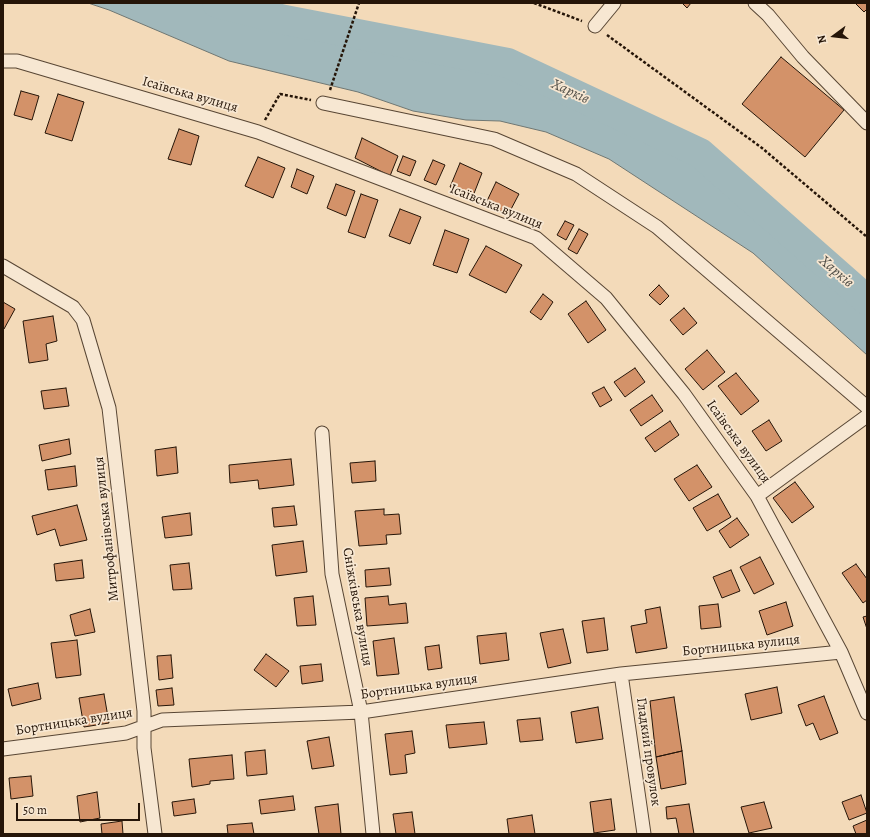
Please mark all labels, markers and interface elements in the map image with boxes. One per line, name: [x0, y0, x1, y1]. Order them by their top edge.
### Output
north arrow: [814, 16, 854, 56]
text: N: [814, 33, 830, 45]
street label: Ісаївська вулиця: [140, 73, 240, 117]
water label: Харків: [548, 75, 592, 109]
street label: Ісаївська вулиця: [447, 181, 545, 233]
water label: Харків: [815, 252, 857, 292]
street label: Ісаївська вулиця: [702, 397, 774, 487]
street label: Митрофанівська вулиця: [91, 456, 123, 602]
street label: Сніжківська вулиця: [338, 546, 376, 668]
street label: Бортницька вулиця: [681, 631, 801, 661]
street label: Бортницька вулиця: [359, 670, 479, 704]
street label: Гладкий провулок: [632, 697, 664, 807]
street label: Бортницька вулиця: [14, 704, 134, 740]
scale bar: [18, 795, 142, 821]
text: 50 m: [23, 802, 47, 818]

